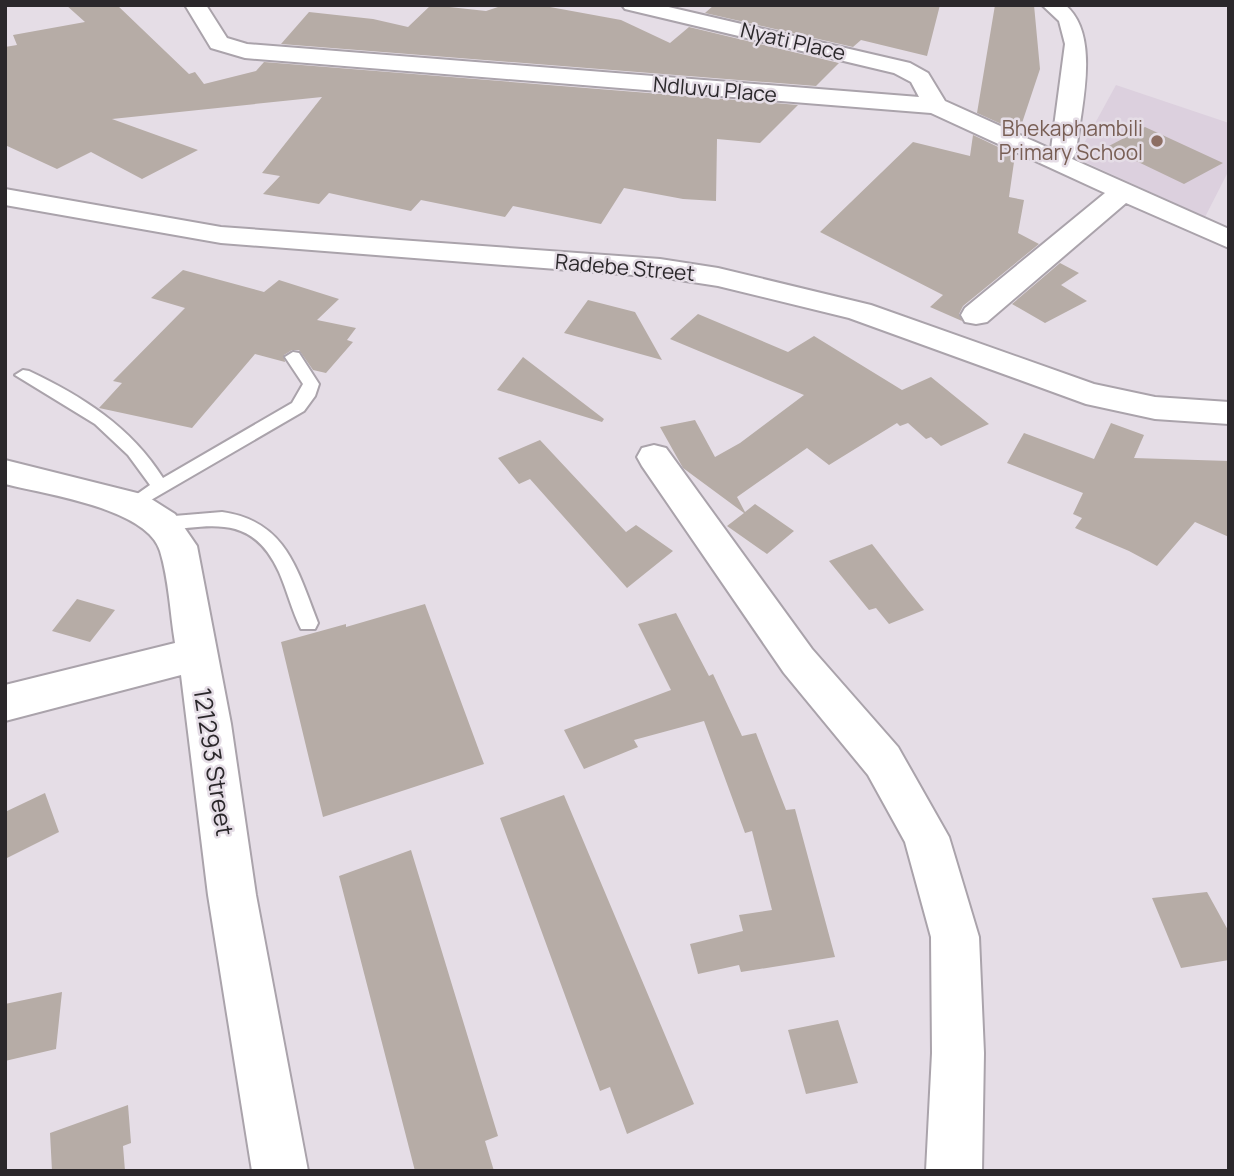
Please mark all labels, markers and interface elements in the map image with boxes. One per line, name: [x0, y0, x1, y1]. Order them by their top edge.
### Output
street label: Nyati Place: [738, 15, 849, 67]
street label: Ndluvu Place: [652, 70, 778, 108]
place label: Bhekaphambili Primary School: [999, 114, 1143, 166]
marker: Bhekaphambili Primary School: [1149, 133, 1165, 149]
street label: Radebe Street: [554, 247, 696, 287]
street label: 121293 Street: [186, 685, 242, 838]

